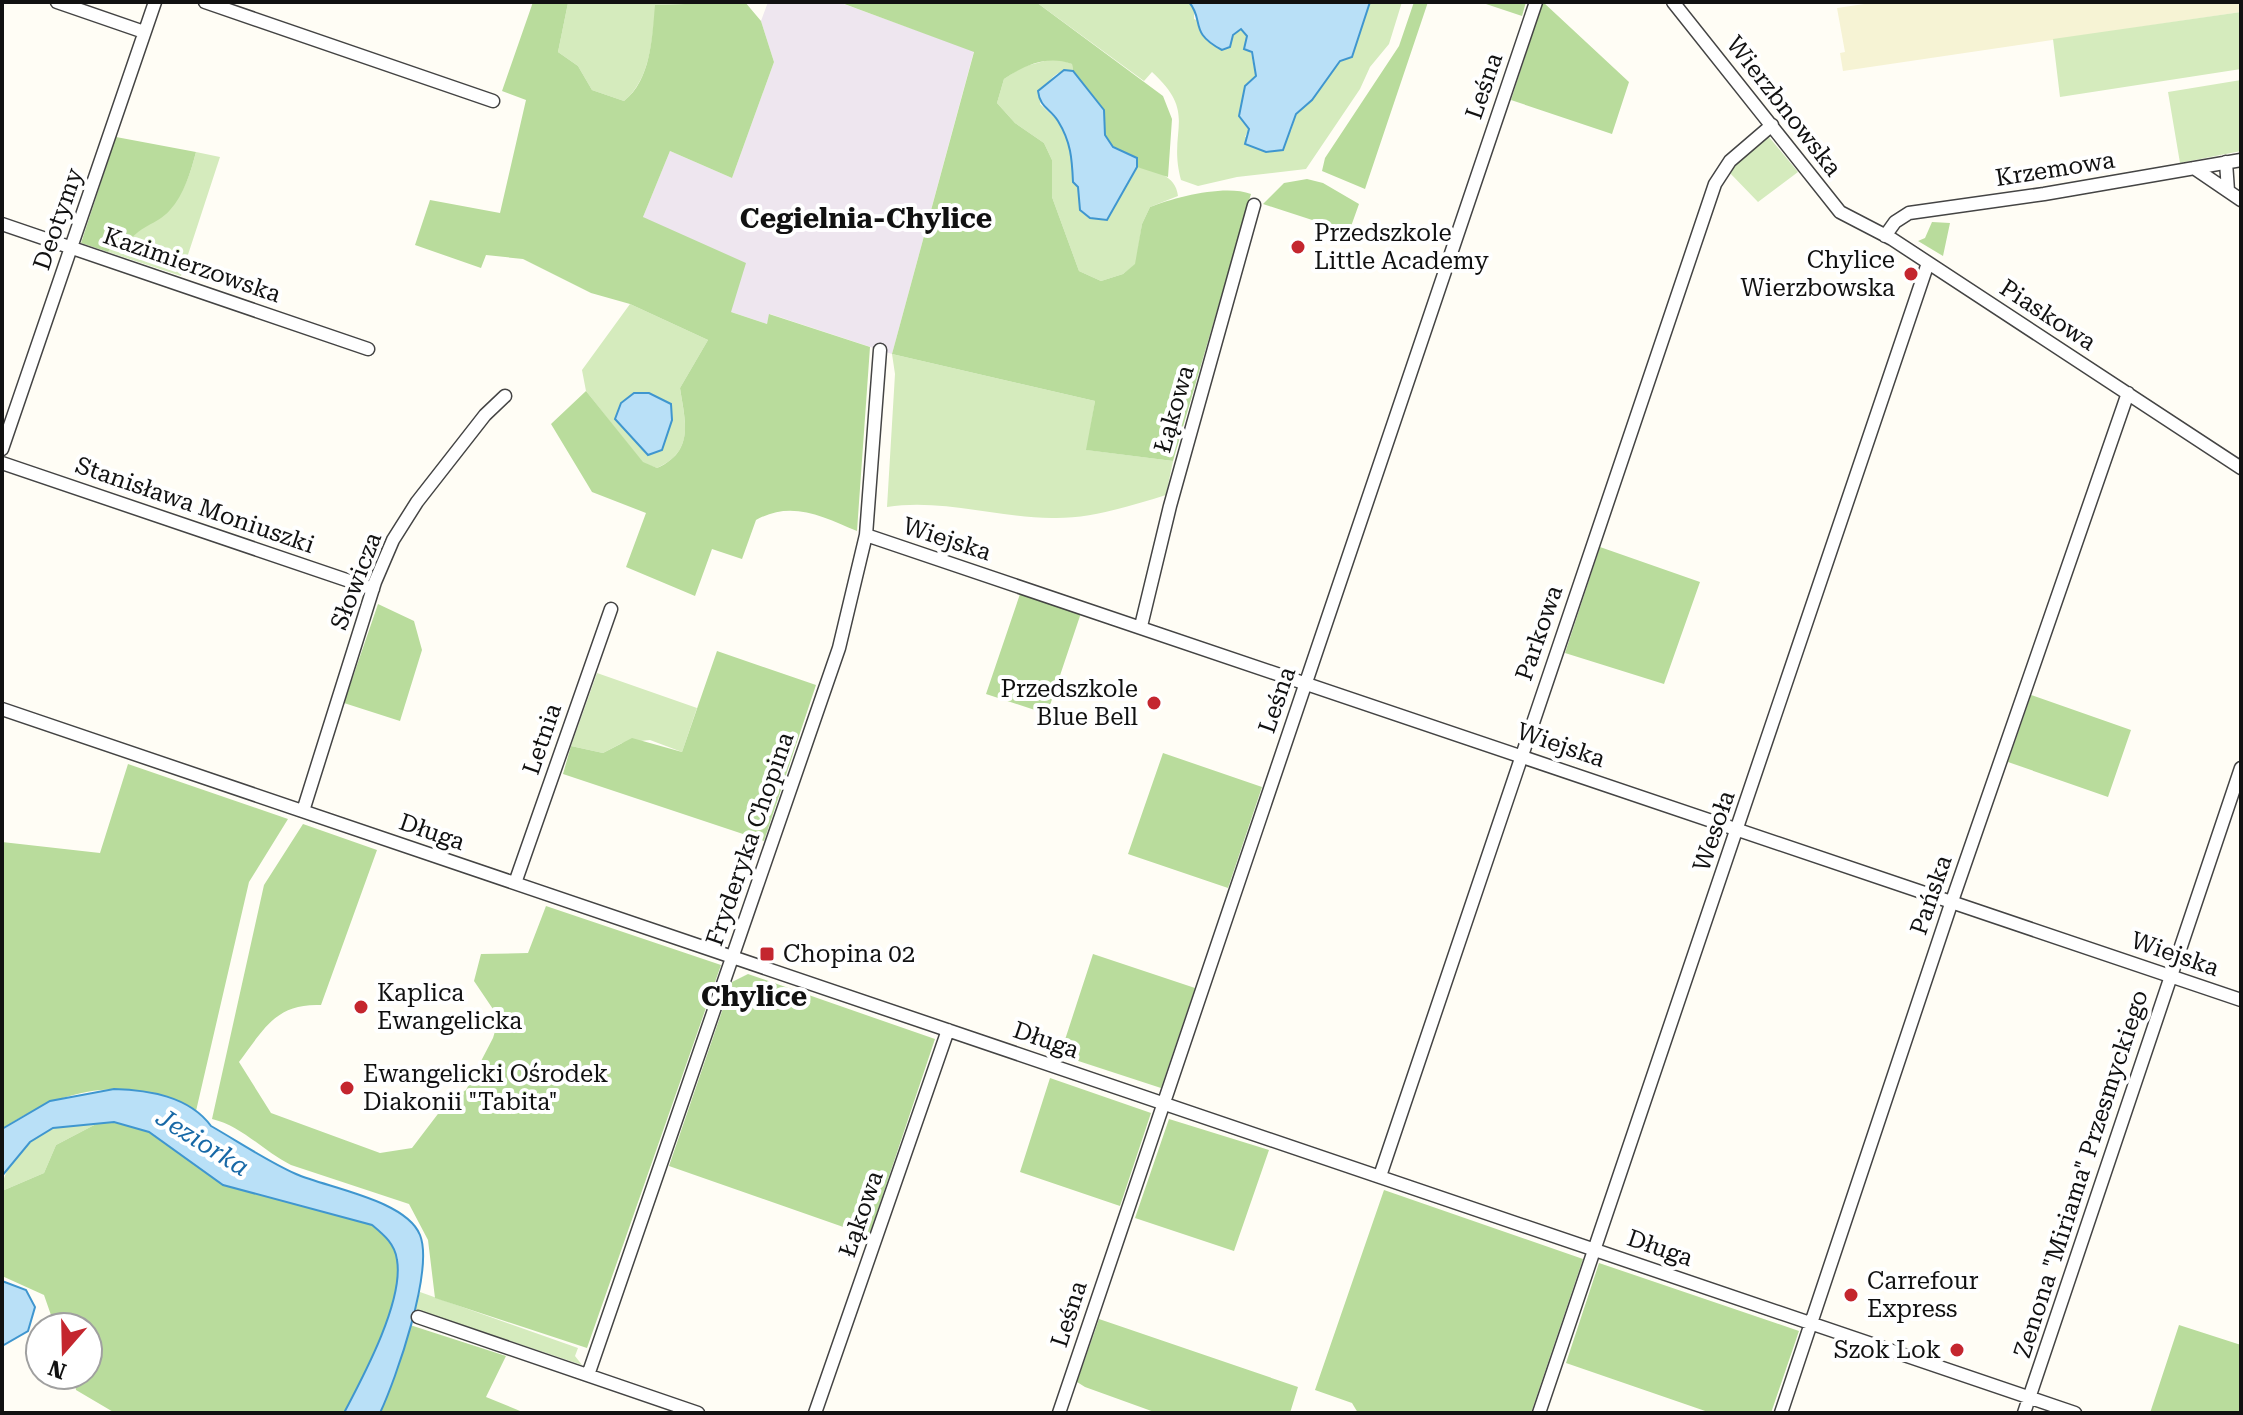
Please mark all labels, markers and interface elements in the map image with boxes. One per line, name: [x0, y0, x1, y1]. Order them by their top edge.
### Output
street label: Wierzbnowska: [1721, 30, 1847, 182]
street label: Leśna: [1460, 49, 1508, 123]
street label: Krzemowa: [1993, 146, 2117, 192]
street label: Deotymy: [28, 164, 89, 274]
district label: Cegielnia-Chylice: [740, 202, 992, 235]
place label: Przedszkole Little Academy: [1314, 219, 1489, 275]
street label: Kazimierzowska: [100, 222, 284, 308]
marker: Przedszkole Little Academy: [1289, 238, 1307, 256]
place label: Chylice Wierzbowska: [1740, 246, 1895, 302]
marker: Chylice Wierzbowska: [1902, 265, 1920, 283]
street label: Piaskowa: [1995, 274, 2101, 356]
street label: Łąkowa: [1148, 362, 1200, 456]
street label: Stanisława Moniuszki: [72, 451, 318, 559]
street label: Wiejska: [899, 512, 995, 566]
street label: Słowicza: [325, 528, 387, 634]
street label: Parkowa: [1510, 582, 1568, 684]
street label: Leśna: [1253, 663, 1301, 737]
place label: Przedszkole Blue Bell: [1000, 675, 1138, 731]
marker: Przedszkole Blue Bell: [1145, 694, 1163, 712]
street label: Letnia: [517, 700, 567, 778]
street label: Wiejska: [1513, 717, 1609, 773]
street label: Fryderyka Chopina: [700, 729, 800, 949]
street label: Wesoła: [1687, 787, 1741, 875]
street label: Długa: [396, 808, 468, 856]
street label: Pańska: [1904, 852, 1958, 938]
street label: Wiejska: [2127, 926, 2223, 982]
place label: Chopina 02: [783, 940, 915, 968]
marker: Chopina 02: [758, 945, 776, 963]
place label: Kaplica Ewangelicka: [377, 979, 522, 1035]
district label: Chylice: [701, 980, 807, 1013]
street label: Zenona "Miriama" Przesmyckiego: [2008, 987, 2154, 1361]
marker: Kaplica Ewangelicka: [352, 998, 370, 1016]
street label: Długa: [1010, 1016, 1082, 1064]
place label: Ewangelicki Ośrodek Diakonii "Tabita": [363, 1060, 608, 1116]
marker: Ewangelicki Ośrodek Diakonii "Tabita": [338, 1079, 356, 1097]
water label: Jeziorka: [150, 1101, 255, 1182]
street label: Łąkowa: [833, 1167, 889, 1261]
street label: Długa: [1624, 1224, 1696, 1272]
place label: Carrefour Express: [1867, 1267, 1979, 1323]
street label: Leśna: [1045, 1277, 1093, 1351]
marker: Carrefour Express: [1842, 1286, 1860, 1304]
north arrow: [24, 1311, 104, 1391]
place label: Szok Lok: [1834, 1336, 1941, 1364]
marker: Szok Lok: [1948, 1341, 1966, 1359]
text: N: [45, 1355, 70, 1384]

